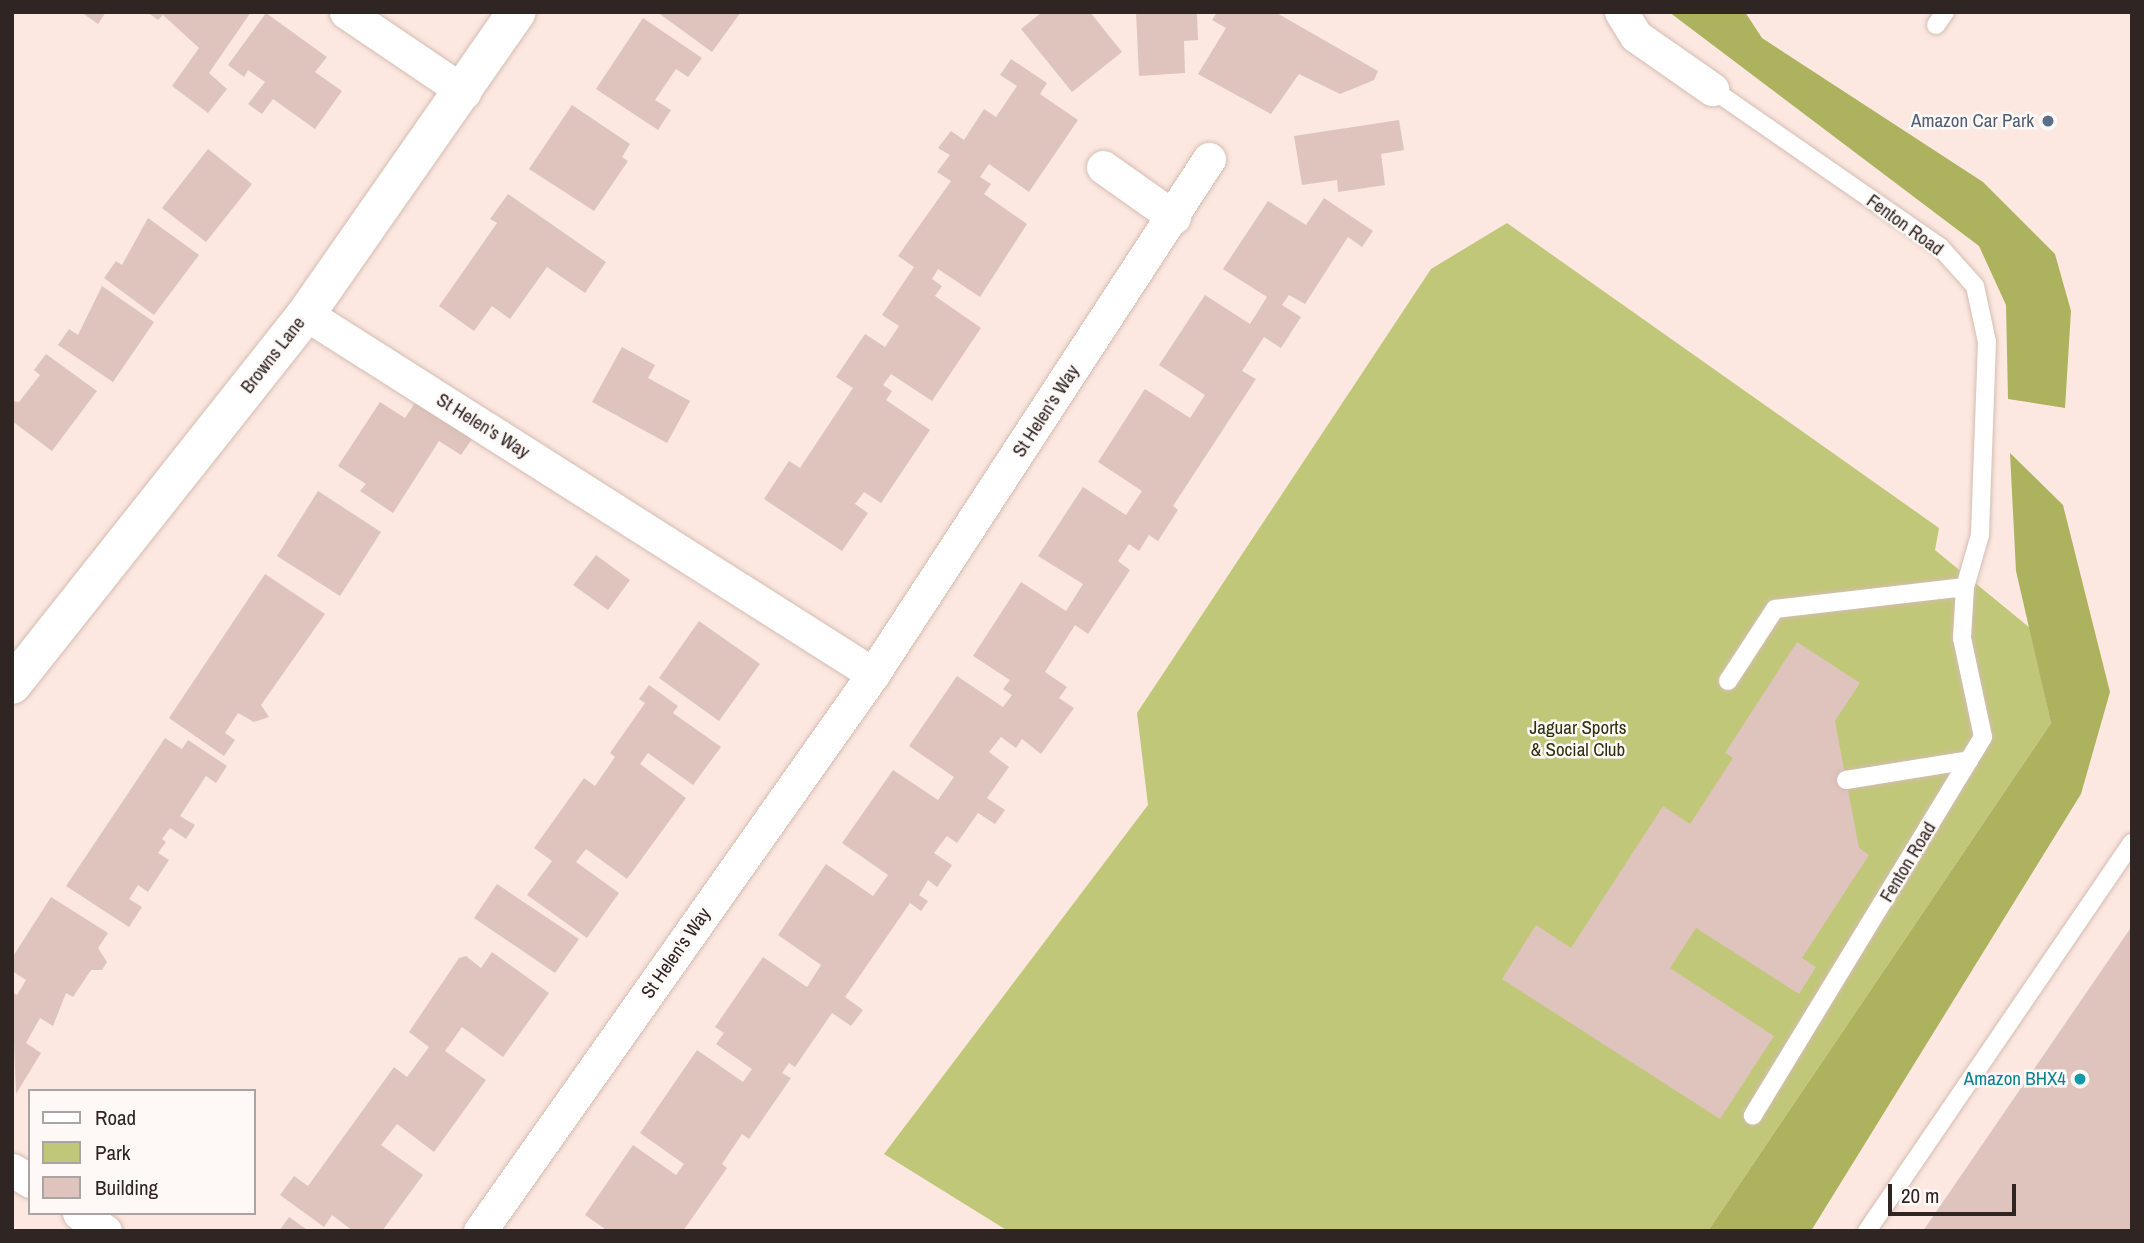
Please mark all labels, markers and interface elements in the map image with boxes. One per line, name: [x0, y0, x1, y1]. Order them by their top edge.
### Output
place label: Amazon Car Park: [1911, 110, 2034, 132]
marker: Amazon Car Park: [2040, 113, 2056, 129]
street label: Fenton Road: [1862, 190, 1948, 260]
street label: Browns Lane: [236, 312, 310, 398]
street label: St Helen's Way: [1008, 361, 1084, 461]
street label: St Helen's Way: [432, 388, 534, 464]
park label: Jaguar Sports & Social Club: [1530, 717, 1626, 761]
street label: Fenton Road: [1875, 818, 1941, 906]
street label: St Helen's Way: [636, 903, 716, 1003]
place label: Amazon BHX4: [1964, 1068, 2066, 1090]
marker: Amazon BHX4: [2072, 1071, 2088, 1087]
legend: [28, 1089, 256, 1215]
text: Road: [95, 1103, 136, 1132]
text: Park: [95, 1138, 130, 1167]
scale bar: [1892, 1170, 2020, 1214]
text: Building: [95, 1173, 158, 1202]
text: 20 m: [1901, 1181, 1939, 1210]

